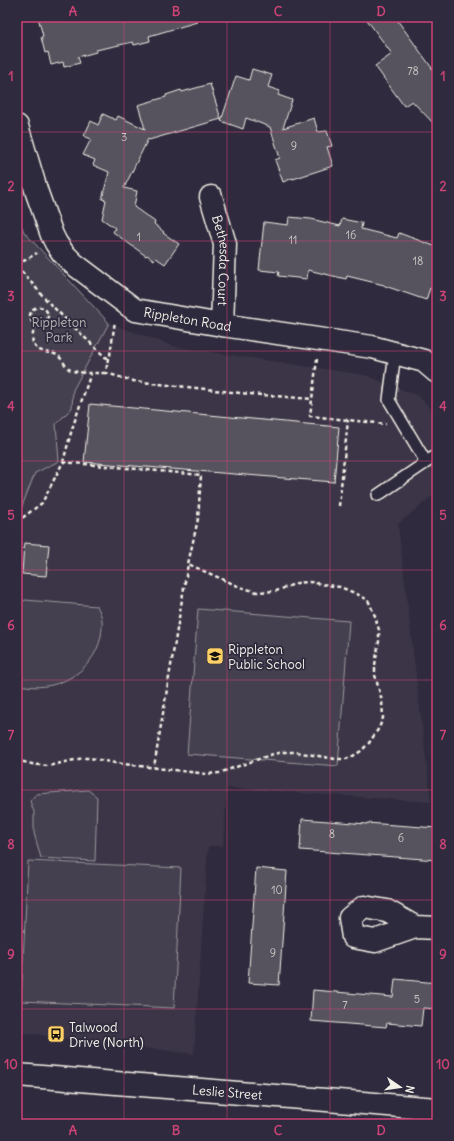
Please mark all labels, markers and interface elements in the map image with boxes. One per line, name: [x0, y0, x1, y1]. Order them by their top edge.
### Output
text: A: [69, 3, 78, 20]
text: B: [172, 3, 181, 20]
text: C: [274, 3, 283, 20]
text: D: [376, 3, 386, 20]
house number: 78: [407, 64, 419, 78]
text: 1: [8, 68, 14, 85]
text: 1: [440, 68, 446, 85]
house number: 3: [121, 130, 127, 144]
house number: 9: [291, 139, 297, 153]
text: 2: [7, 178, 15, 195]
text: 2: [439, 178, 447, 195]
street label: Bethesda Court: [208, 213, 233, 307]
house number: 16: [346, 228, 356, 242]
house number: 1: [137, 230, 141, 244]
house number: 11: [289, 233, 297, 247]
house number: 18: [413, 254, 423, 268]
text: 3: [7, 288, 15, 305]
text: 3: [439, 288, 447, 305]
street label: Rippleton Road: [142, 304, 233, 335]
park label: Rippleton Park: [31, 314, 87, 346]
text: 4: [7, 398, 15, 415]
text: 4: [439, 398, 447, 415]
text: 5: [7, 507, 15, 524]
text: 5: [439, 507, 447, 524]
text: 6: [7, 617, 15, 634]
text: 6: [439, 617, 447, 634]
place label: Rippleton Public School: [228, 641, 305, 673]
school or university icon: Rippleton Public School: [205, 646, 225, 666]
text: 7: [8, 727, 15, 744]
text: 7: [440, 727, 447, 744]
house number: 8: [329, 827, 335, 841]
house number: 6: [398, 831, 404, 845]
text: 8: [7, 836, 15, 853]
text: 8: [439, 836, 447, 853]
house number: 10: [271, 883, 283, 897]
text: 9: [7, 946, 15, 963]
house number: 9: [270, 946, 276, 960]
text: 9: [439, 946, 447, 963]
house number: 5: [414, 992, 420, 1006]
house number: 7: [342, 998, 348, 1012]
place label: Talwood Drive (North): [69, 1019, 144, 1051]
bus stop icon: Talwood Drive (North): [46, 1024, 66, 1044]
text: 10: [4, 1056, 18, 1073]
text: 10: [436, 1056, 450, 1073]
north arrow: [380, 1067, 420, 1107]
street label: Leslie Street: [192, 1081, 264, 1104]
text: N: [402, 1084, 417, 1095]
text: A: [69, 1122, 78, 1139]
text: B: [172, 1122, 181, 1139]
text: C: [274, 1122, 283, 1139]
text: D: [376, 1122, 386, 1139]

